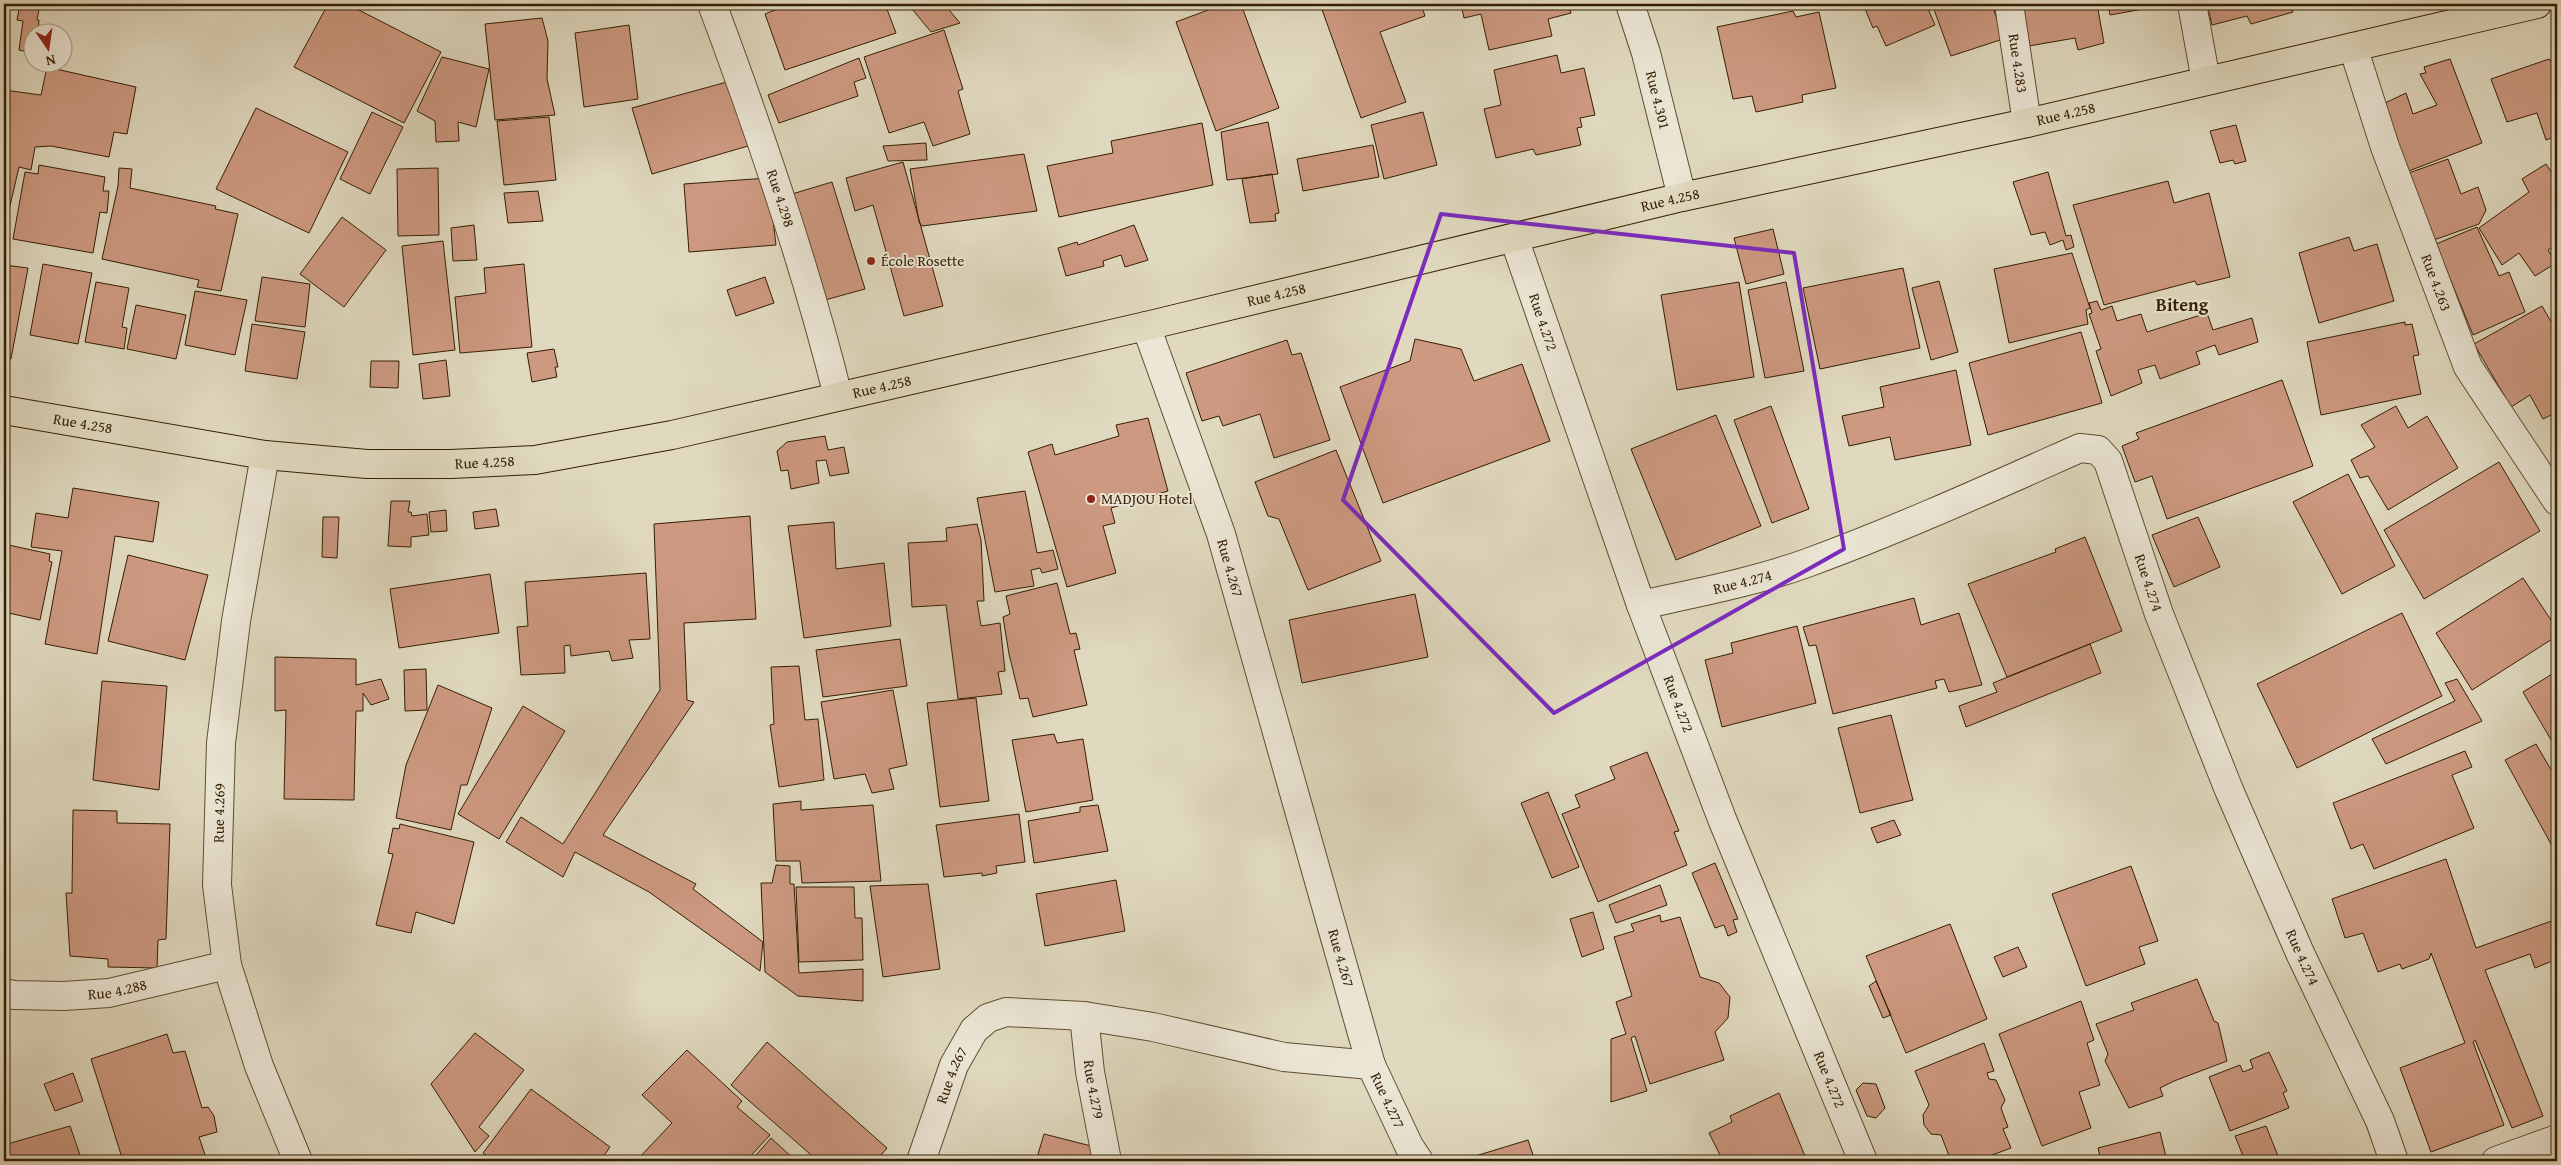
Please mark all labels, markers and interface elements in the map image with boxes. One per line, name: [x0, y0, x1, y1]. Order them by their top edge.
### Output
north arrow: [22, 22, 72, 72]
street label: Rue 4.283: [2004, 32, 2033, 94]
text: N: [43, 50, 58, 72]
street label: Rue 4.301: [1641, 68, 1676, 131]
street label: Rue 4.258: [2034, 96, 2097, 130]
street label: Rue 4.298: [762, 166, 800, 230]
street label: Rue 4.258: [1638, 183, 1701, 217]
place label: École Rosette: [881, 250, 964, 271]
street label: Rue 4.263: [2416, 251, 2457, 314]
marker: École Rosette: [865, 255, 877, 267]
street label: Rue 4.258: [1245, 277, 1308, 311]
street label: Rue 4.272: [1524, 290, 1563, 354]
district label: Biteng: [2156, 291, 2209, 318]
street label: Rue 4.258: [850, 369, 913, 403]
street label: Rue 4.258: [52, 408, 114, 439]
street label: Rue 4.258: [454, 450, 515, 474]
place label: MADJOU Hotel: [1101, 488, 1193, 509]
marker: MADJOU Hotel: [1085, 493, 1097, 505]
street label: Rue 4.267: [1212, 536, 1249, 599]
street label: Rue 4.274: [2130, 551, 2168, 614]
street label: Rue 4.274: [1711, 564, 1774, 599]
street label: Rue 4.272: [1658, 672, 1699, 735]
street label: Rue 4.269: [207, 783, 230, 843]
street label: Rue 4.267: [1323, 926, 1360, 989]
street label: Rue 4.274: [2281, 926, 2325, 989]
street label: Rue 4.288: [87, 973, 149, 1004]
street label: Rue 4.267: [930, 1043, 972, 1106]
street label: Rue 4.272: [1809, 1048, 1851, 1111]
street label: Rue 4.279: [1079, 1059, 1110, 1121]
street label: Rue 4.277: [1366, 1069, 1410, 1132]

